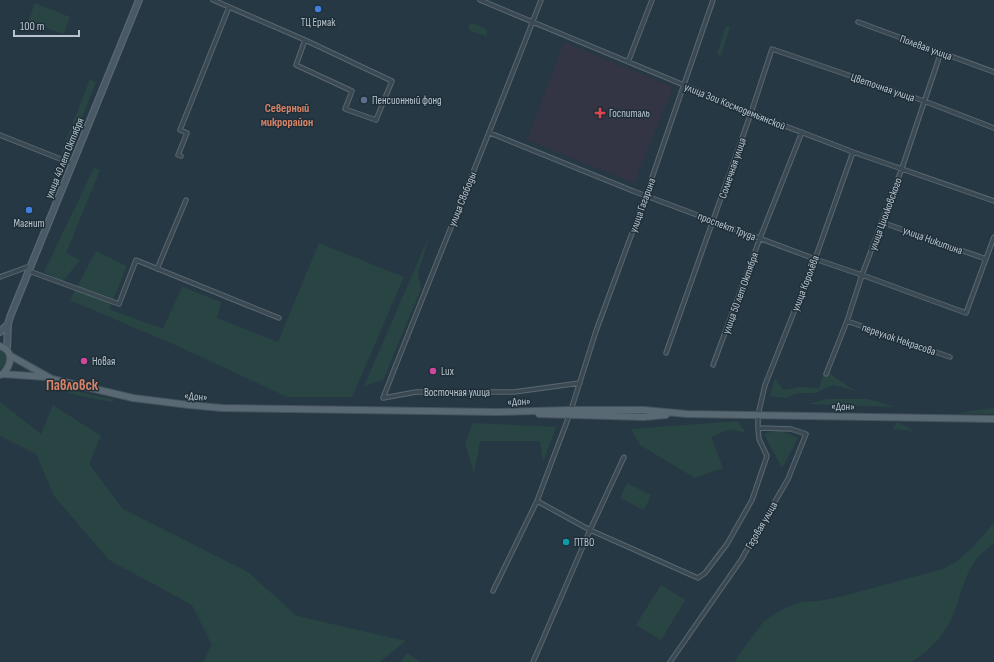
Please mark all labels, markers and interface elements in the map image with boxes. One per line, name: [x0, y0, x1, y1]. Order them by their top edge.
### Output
marker: ТЦ Ермак: [313, 4, 323, 14]
scale bar: [14, 12, 79, 38]
place label: ТЦ Ермак: [301, 16, 336, 29]
text: 100 m: [20, 19, 45, 34]
street label: Полевая улица: [898, 32, 954, 63]
street label: Цветочная улица: [849, 70, 917, 105]
street label: улица Зои Космодемьянской: [682, 80, 788, 133]
place label: Пенсионный фонд: [372, 94, 442, 107]
marker: Пенсионный фонд: [359, 95, 369, 105]
district label: Северный микрорайон: [261, 101, 313, 130]
marker: Госпиталь: [594, 107, 606, 119]
place label: Госпиталь: [609, 107, 650, 120]
street label: улица 40 лет Октября: [42, 116, 87, 200]
street label: Солнечная улица: [716, 136, 749, 200]
street label: улица Свободы: [446, 170, 479, 228]
street label: улица Гагарина: [627, 176, 658, 234]
street label: улица Циолковского: [866, 176, 905, 252]
marker: Магнит: [24, 205, 34, 215]
street label: проспект Труда: [696, 209, 758, 244]
place label: Магнит: [13, 217, 45, 230]
street label: улица Никитина: [901, 224, 964, 257]
street label: улица 50 лет Октября: [720, 251, 761, 336]
street label: улица Королёва: [789, 253, 822, 313]
street label: переулок Некрасова: [860, 321, 938, 358]
place label: Новая: [92, 355, 115, 368]
marker: Новая: [79, 356, 89, 366]
place label: Lux: [441, 365, 454, 378]
marker: Lux: [428, 366, 438, 376]
district label: Павловск: [46, 376, 99, 395]
street label: Восточная улица: [424, 386, 490, 399]
street label: «Дон»: [184, 389, 208, 404]
street label: «Дон»: [507, 395, 531, 408]
street label: «Дон»: [831, 400, 855, 413]
street label: Газовая улица: [743, 499, 780, 551]
place label: ПТВО: [574, 536, 594, 549]
marker: ПТВО: [561, 537, 571, 547]

